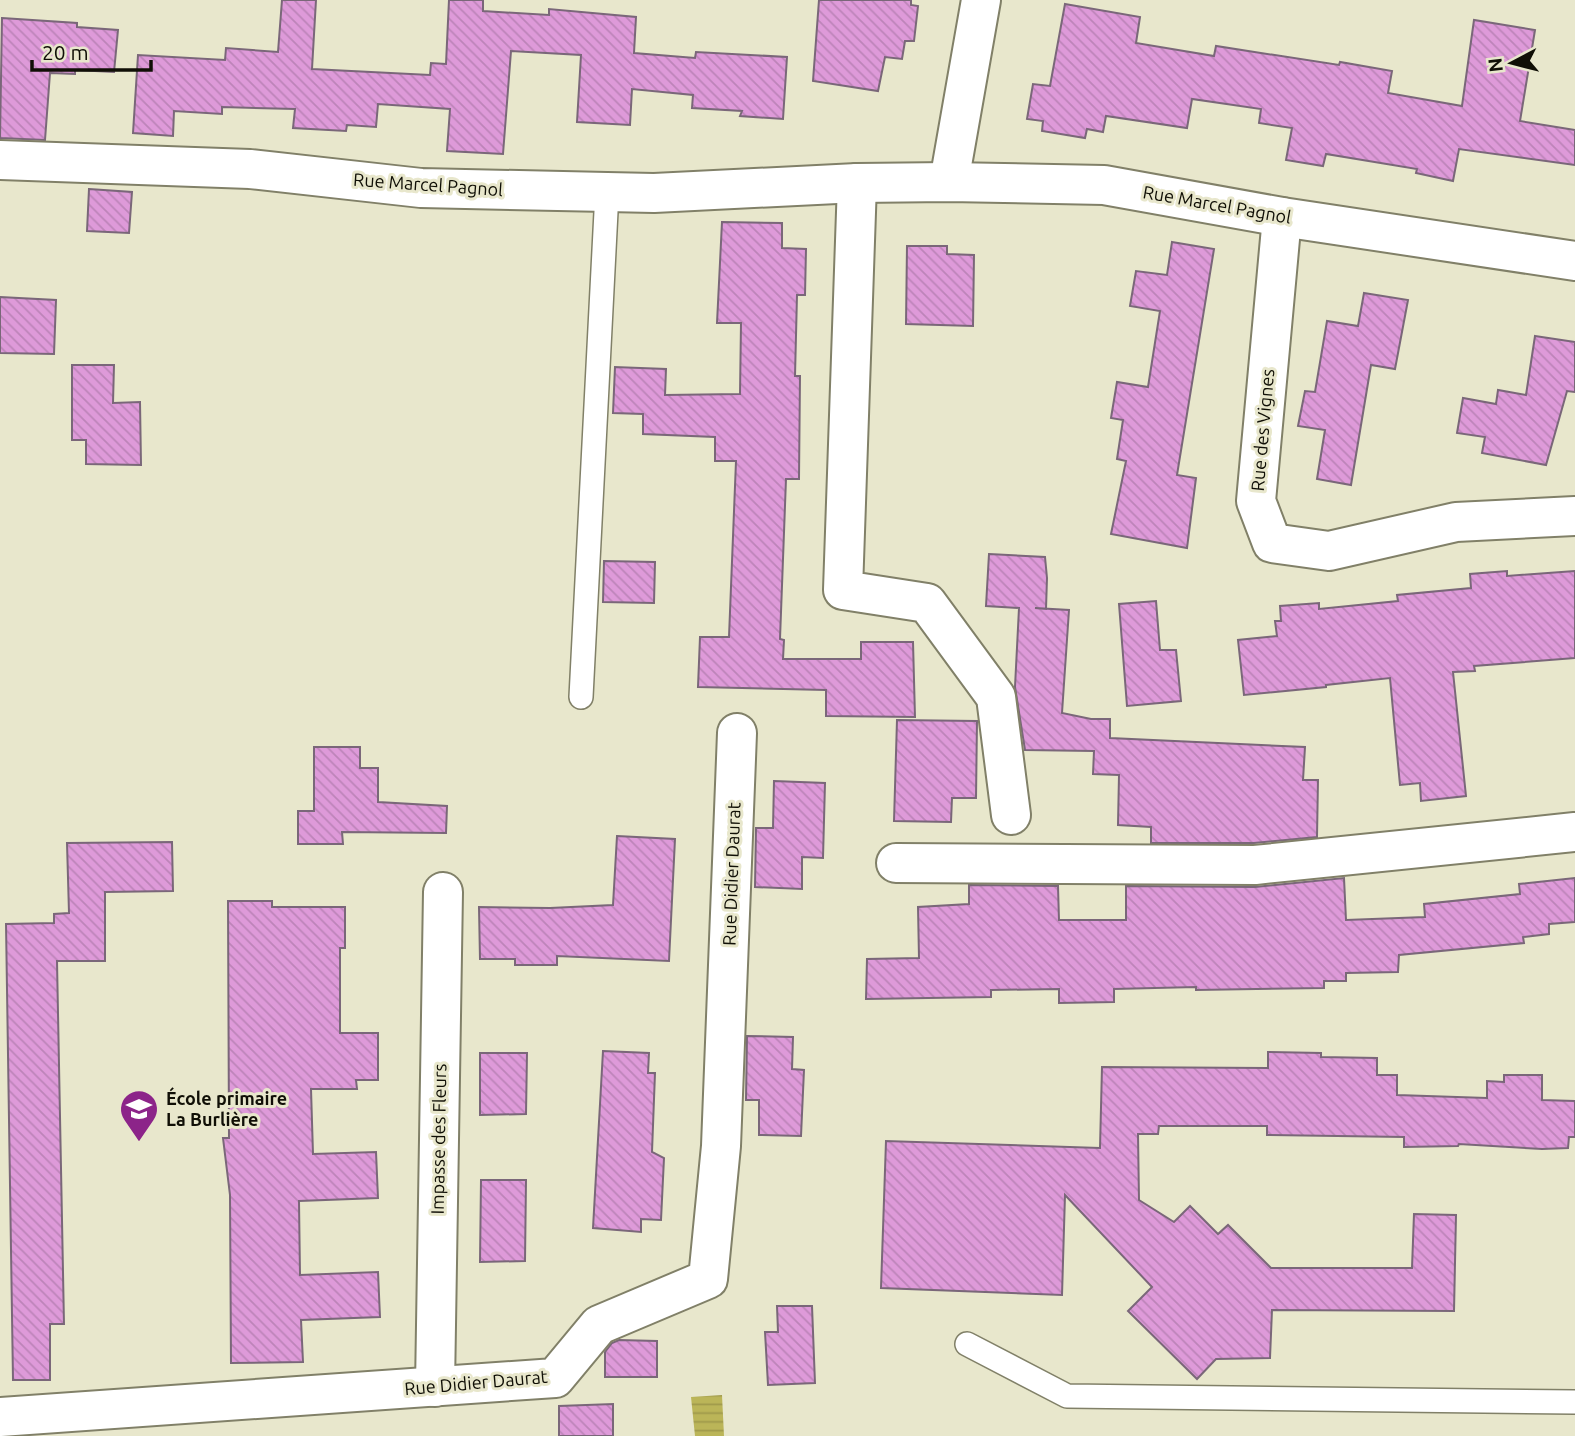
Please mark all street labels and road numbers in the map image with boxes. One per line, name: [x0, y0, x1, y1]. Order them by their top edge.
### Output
street label: Rue Marcel Pagnol: [353, 169, 504, 199]
street label: Rue Marcel Pagnol: [1142, 181, 1293, 227]
street label: Rue des Vignes: [1247, 368, 1277, 492]
street label: Rue Didier Daurat: [718, 802, 744, 946]
street label: Impasse des Fleurs: [427, 1063, 449, 1215]
street label: Rue Didier Daurat: [403, 1366, 548, 1398]

